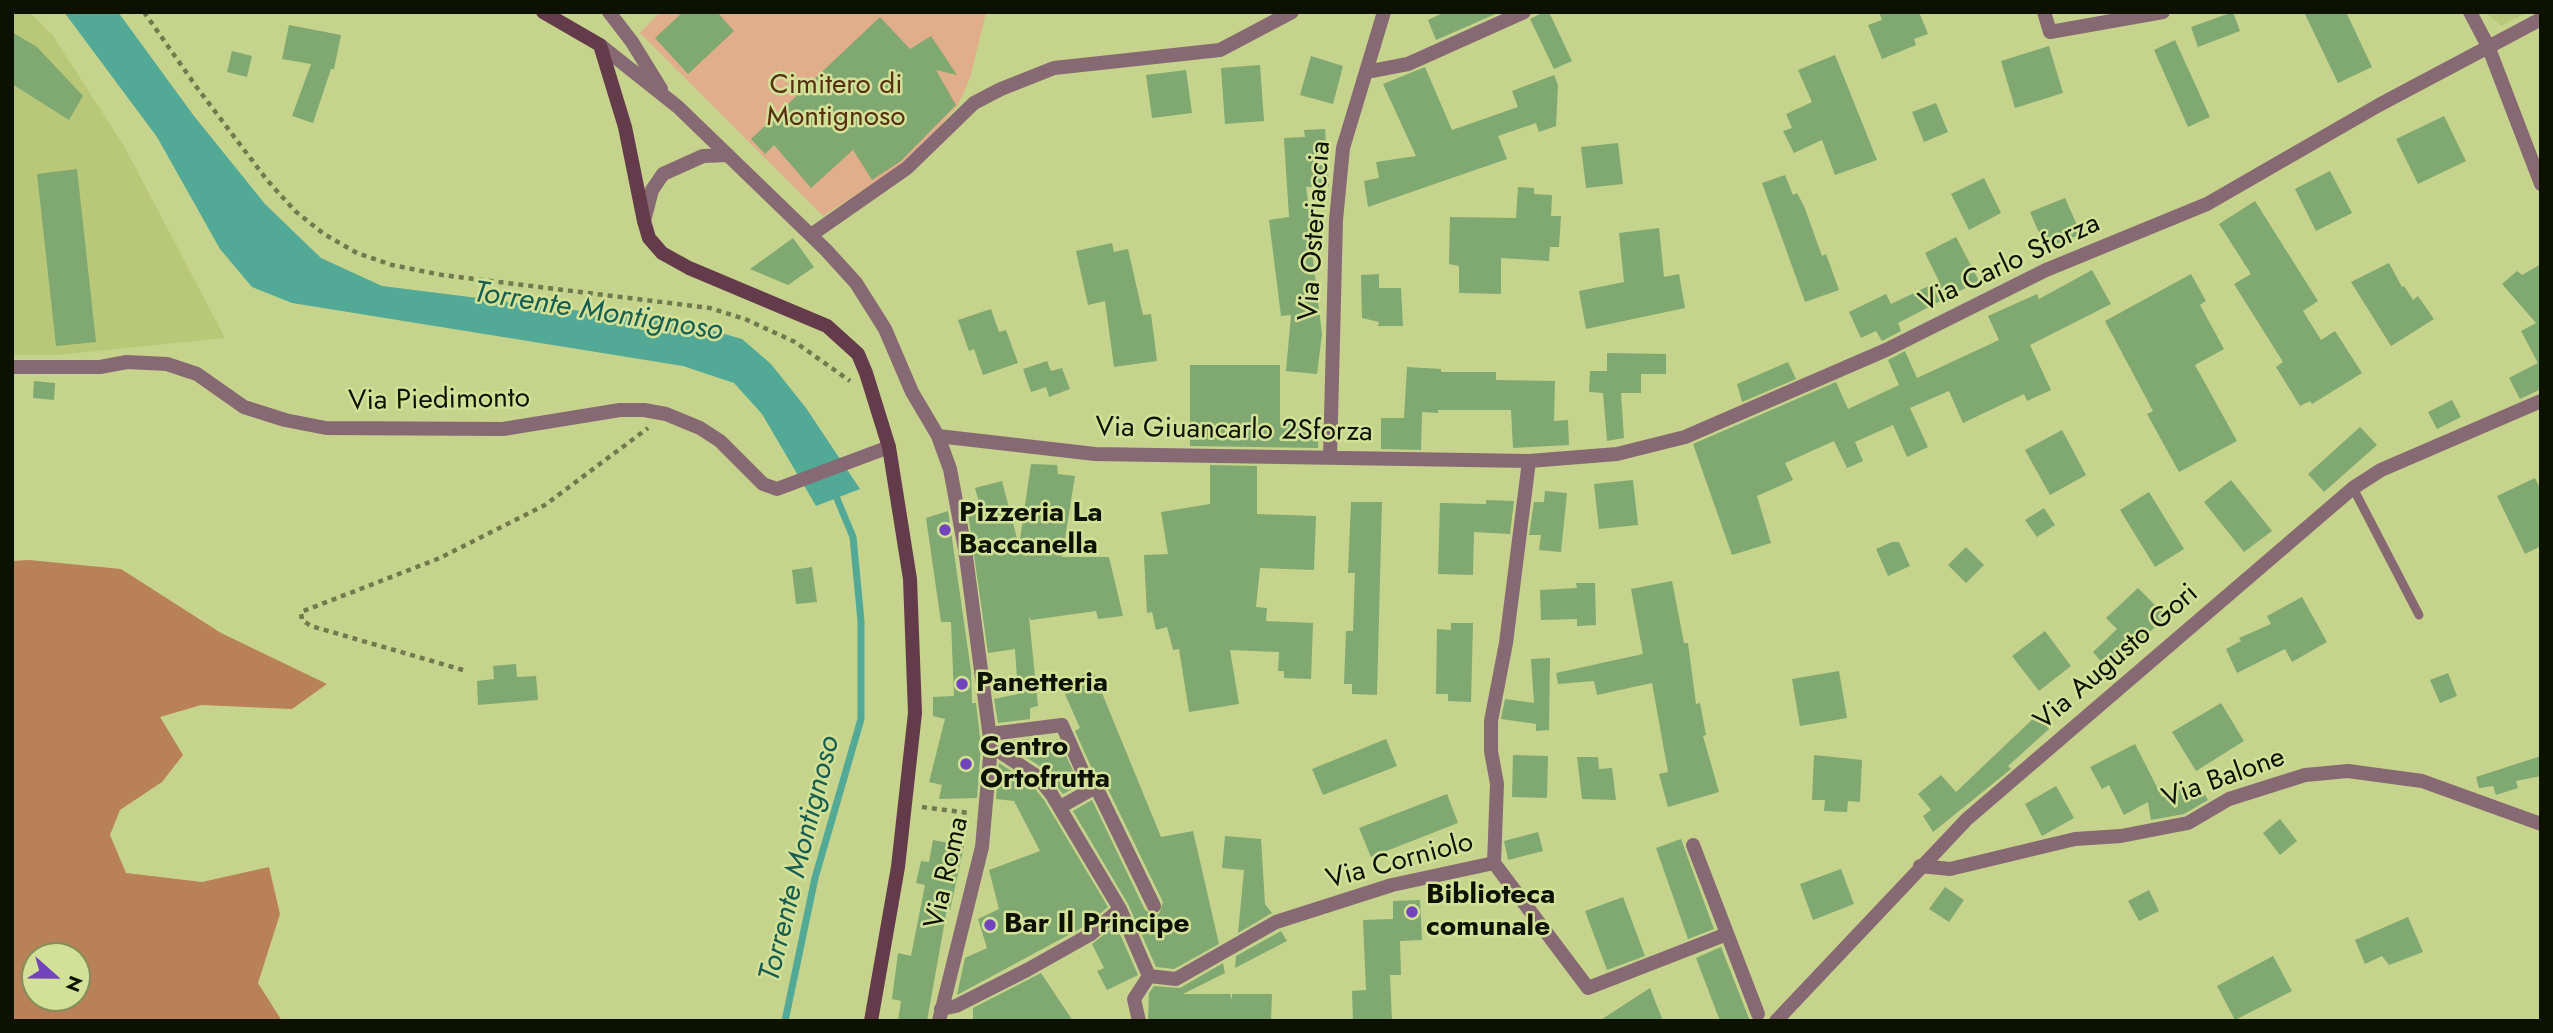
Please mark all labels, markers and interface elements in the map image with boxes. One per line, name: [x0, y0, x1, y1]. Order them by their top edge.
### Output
park label: Cimitero di Montignoso: [766, 69, 906, 135]
street label: Via Osteriaccia: [1293, 140, 1339, 322]
street label: Via Carlo Sforza: [1914, 207, 2106, 321]
water label: Torrente Montignoso: [471, 276, 725, 350]
street label: Via Piedimonto: [348, 383, 530, 419]
street label: Via Giuancarlo 2Sforza: [1095, 412, 1373, 450]
place label: Pizzeria La Baccanella: [959, 497, 1102, 563]
marker: Pizzeria La Baccanella: [937, 522, 953, 538]
street label: Via Augusto Gori: [2028, 578, 2206, 738]
place label: Panetteria: [976, 667, 1108, 701]
marker: Panetteria: [954, 676, 970, 692]
place label: Centro Ortofrutta: [980, 731, 1110, 797]
water label: Torrente Montignoso: [753, 732, 849, 986]
street label: Via Balone: [2158, 741, 2290, 817]
marker: Centro Ortofrutta: [958, 756, 974, 772]
street label: Via Roma: [919, 814, 977, 932]
street label: Via Corniolo: [1323, 826, 1477, 898]
place label: Biblioteca comunale: [1426, 879, 1555, 945]
marker: Biblioteca comunale: [1404, 904, 1420, 920]
place label: Bar Il Principe: [1004, 908, 1190, 942]
marker: Bar Il Principe: [982, 917, 998, 933]
north arrow: [21, 942, 91, 1012]
text: N: [59, 972, 90, 996]

